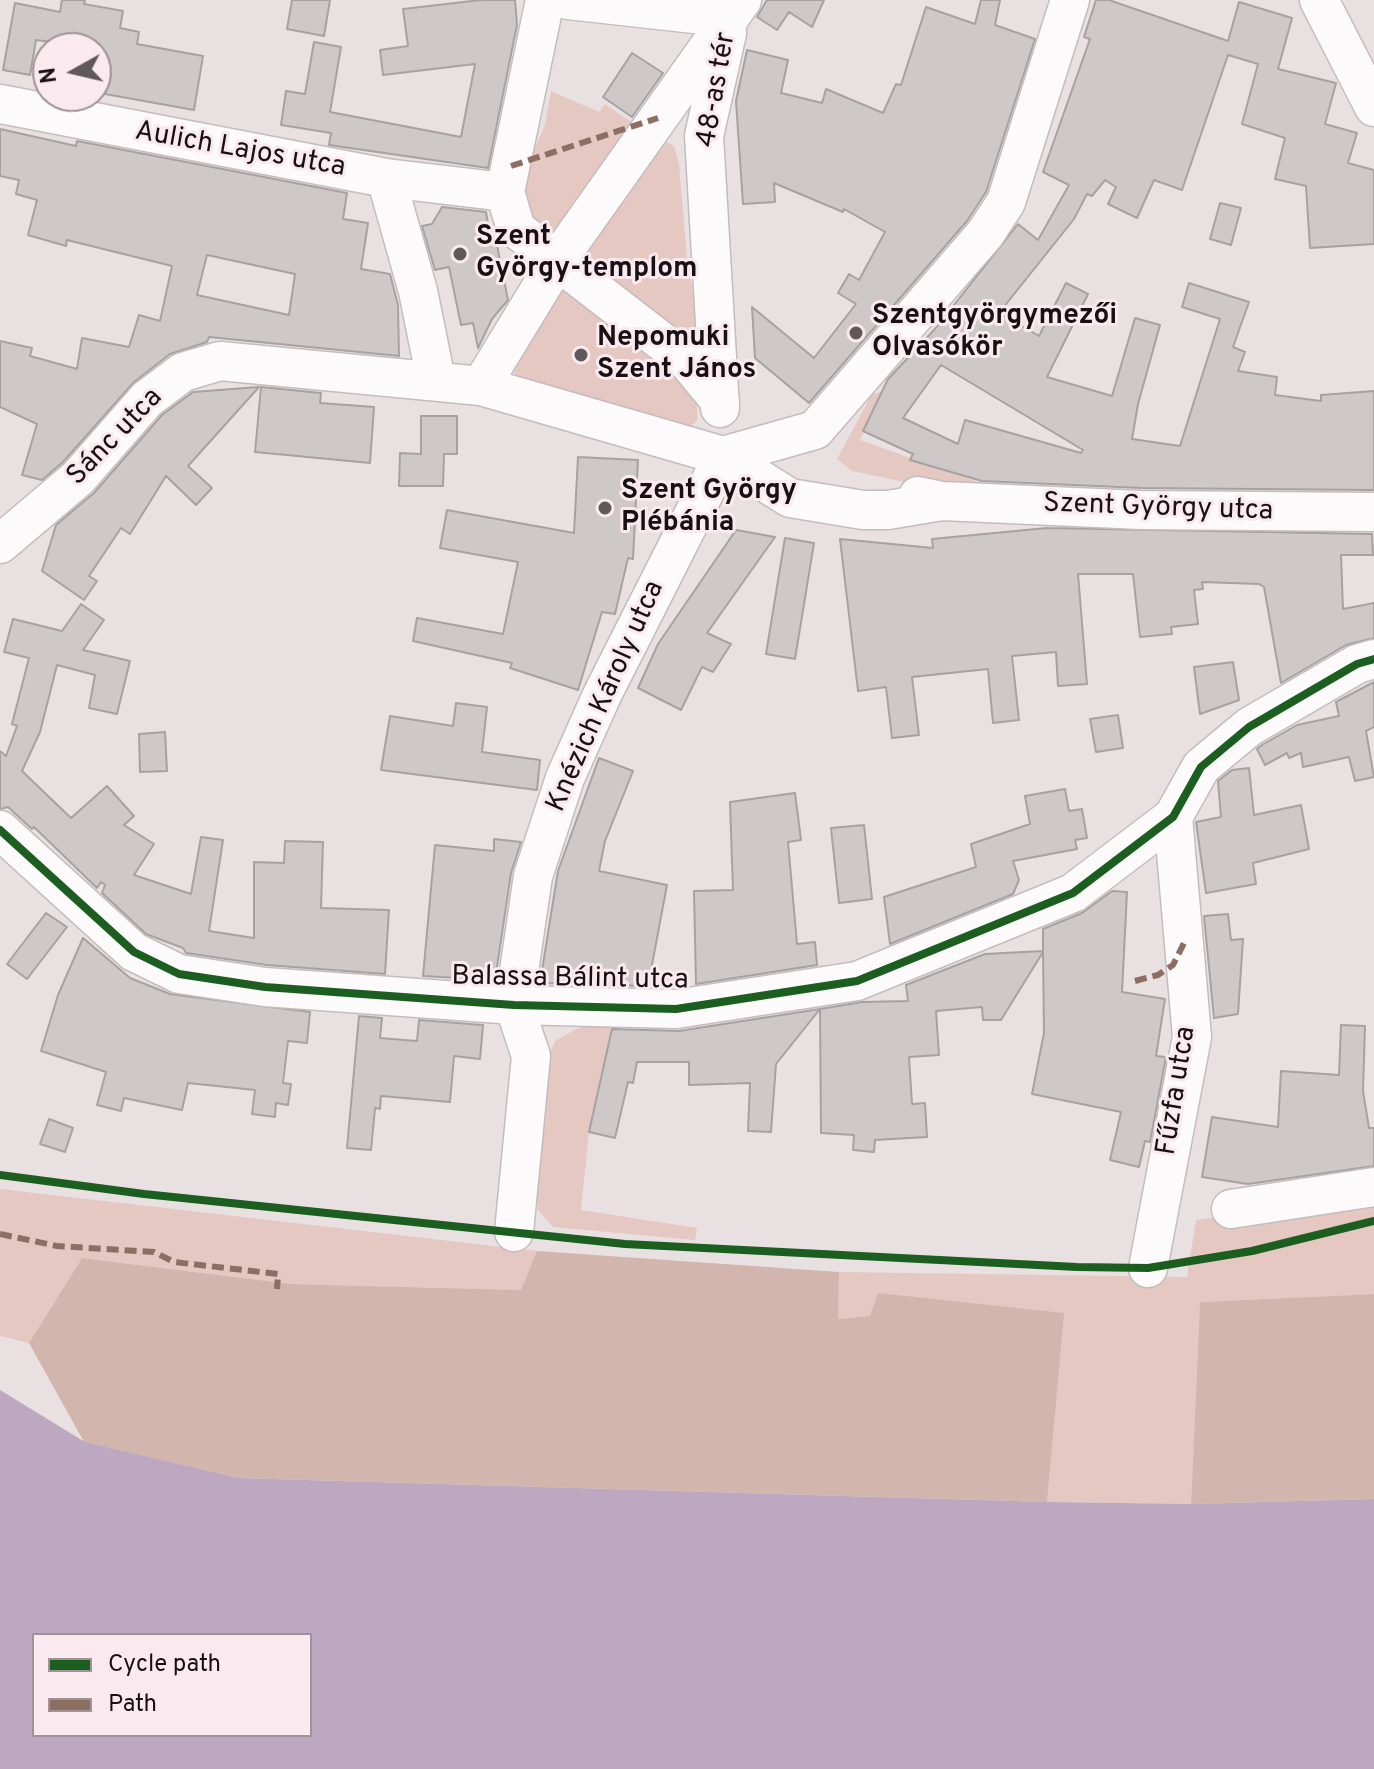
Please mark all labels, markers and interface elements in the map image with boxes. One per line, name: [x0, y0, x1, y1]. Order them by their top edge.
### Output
street label: 48-as tér: [691, 30, 745, 150]
north arrow: [32, 32, 112, 112]
text: N: [35, 65, 64, 85]
street label: Aulich Lajos utca: [132, 116, 348, 186]
place label: Szent György-templom: [476, 221, 697, 287]
marker: Szent György-templom: [451, 245, 469, 263]
place label: Szentgyörgymezői Olvasókör: [872, 300, 1117, 366]
place label: Nepomuki Szent János: [597, 322, 756, 388]
marker: Szentgyörgymezői Olvasókör: [847, 324, 865, 342]
marker: Nepomuki Szent János: [572, 346, 590, 364]
street label: Sánc utca: [61, 382, 171, 494]
place label: Szent György Plébánia: [621, 475, 797, 541]
street label: Szent György utca: [1042, 488, 1274, 530]
marker: Szent György Plébánia: [596, 499, 614, 517]
street label: Knézich Károly utca: [541, 576, 673, 818]
street label: Balassa Bálint utca: [451, 961, 689, 999]
street label: Fűzfa utca: [1151, 1024, 1205, 1158]
legend: [32, 1633, 312, 1737]
text: Cycle path: [108, 1650, 221, 1680]
text: Path: [108, 1690, 157, 1720]

